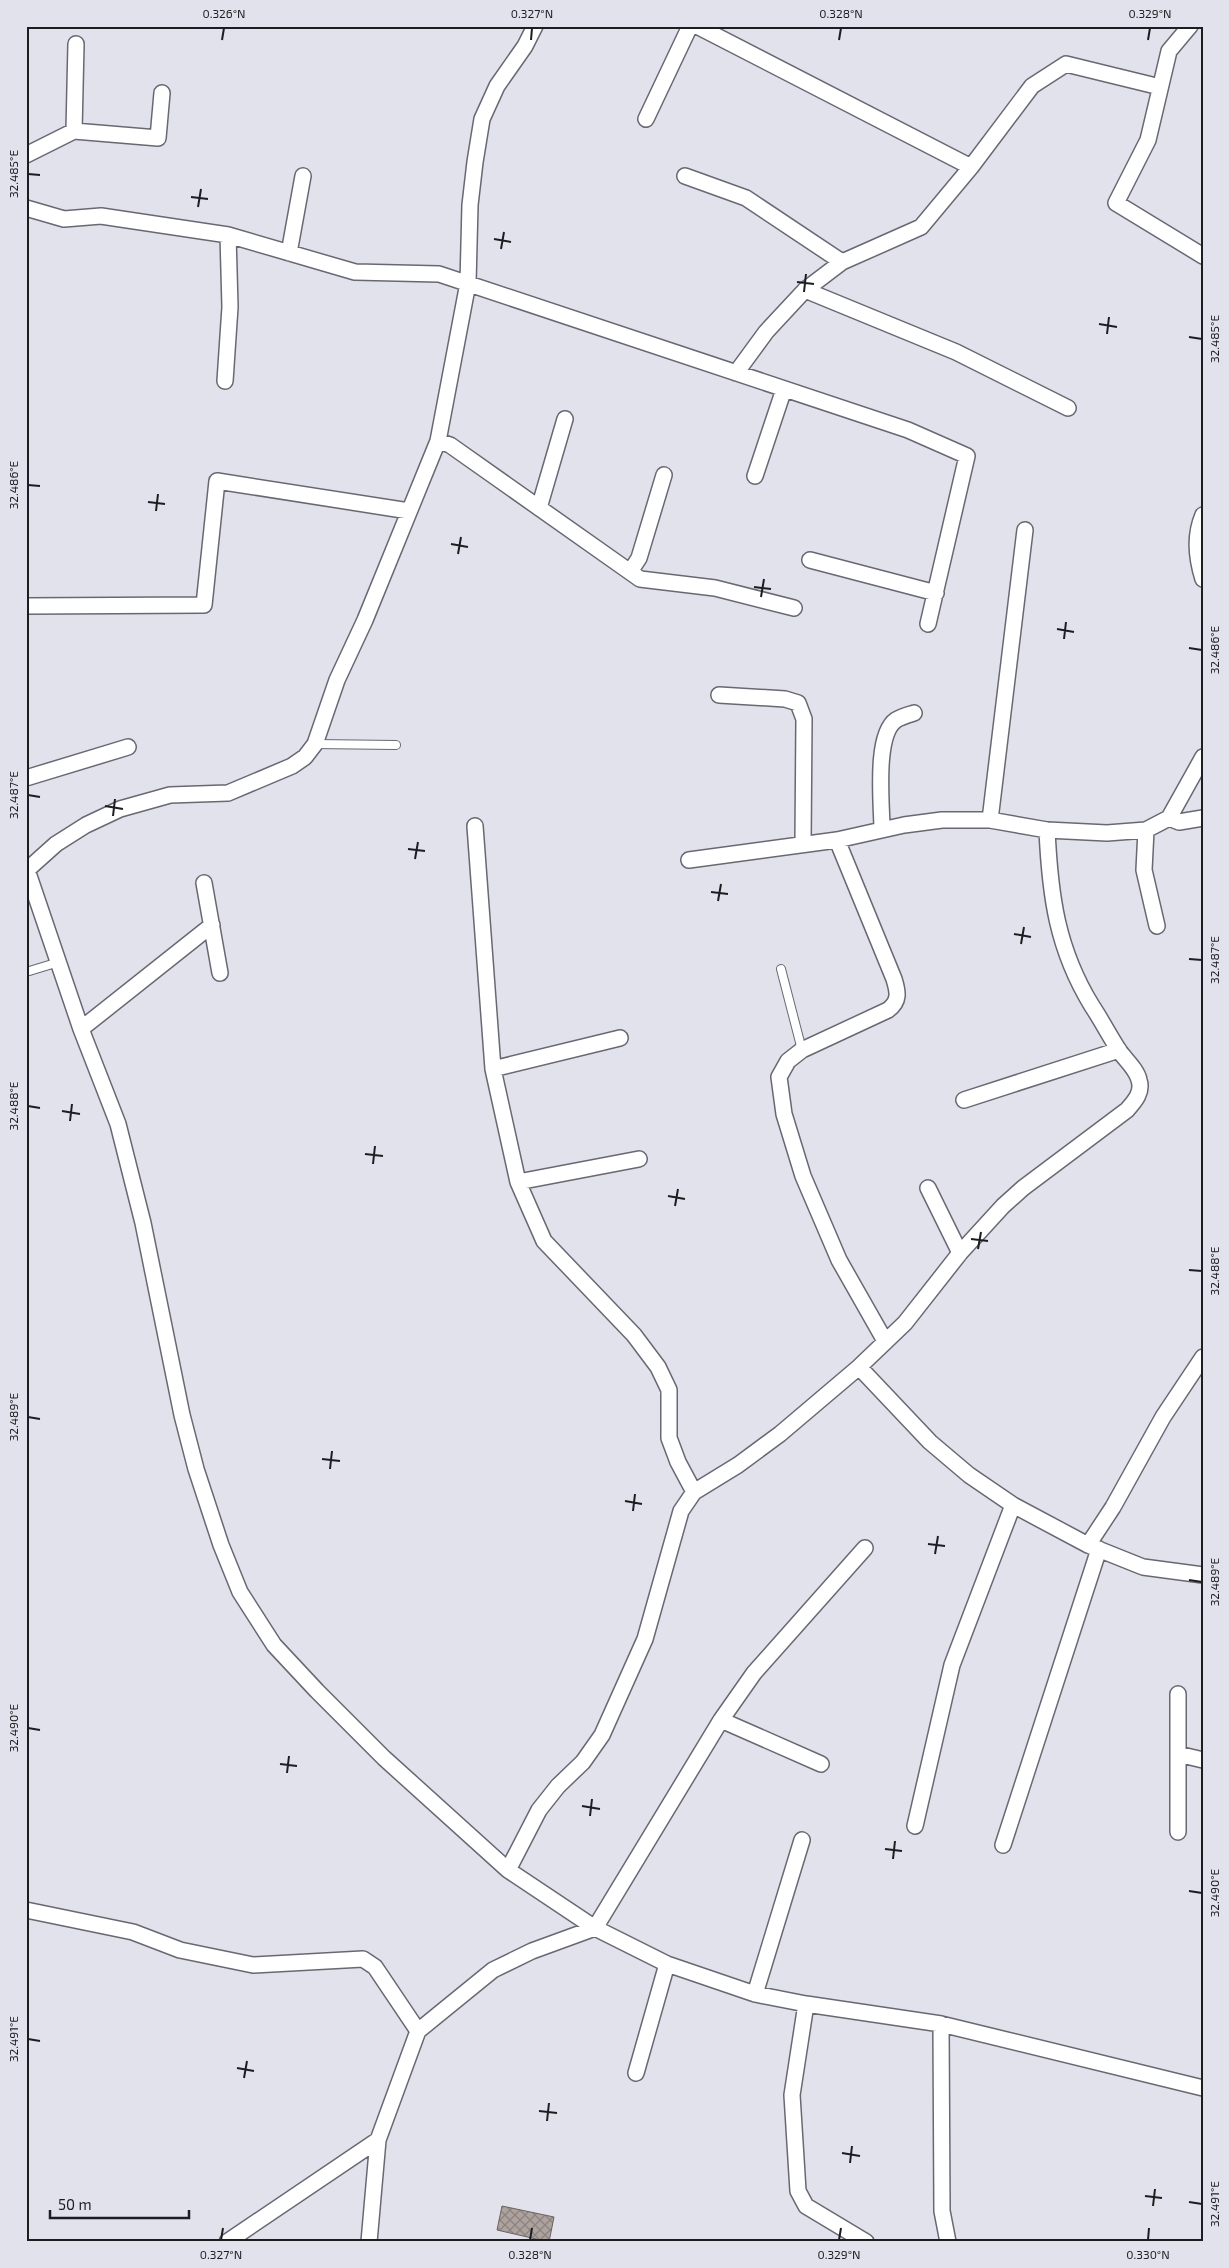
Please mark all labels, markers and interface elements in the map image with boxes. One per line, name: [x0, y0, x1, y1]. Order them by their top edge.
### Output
text: 0.326°N: [202, 6, 246, 20]
text: 0.327°N: [511, 6, 553, 20]
text: 0.328°N: [819, 6, 863, 20]
text: 0.329°N: [1128, 6, 1172, 20]
text: 32.485°E: [6, 150, 20, 198]
text: 32.485°E: [1207, 315, 1221, 363]
text: 32.486°E: [6, 460, 20, 509]
text: 32.486°E: [1207, 625, 1221, 674]
text: 32.487°E: [6, 771, 20, 819]
text: 32.487°E: [1207, 936, 1221, 984]
text: 32.488°E: [6, 1081, 20, 1131]
text: 32.488°E: [1207, 1246, 1221, 1296]
text: 32.489°E: [6, 1392, 20, 1441]
text: 32.489°E: [1207, 1557, 1221, 1606]
text: 32.490°E: [6, 1703, 20, 1752]
text: 32.490°E: [1207, 1868, 1221, 1917]
text: 32.491°E: [6, 2016, 20, 2062]
text: 32.491°E: [1207, 2181, 1221, 2227]
scale bar: [50, 2188, 189, 2220]
text: 50 m: [58, 2195, 92, 2213]
text: 0.327°N: [200, 2247, 242, 2261]
text: 0.328°N: [508, 2247, 552, 2261]
text: 0.329°N: [817, 2247, 861, 2261]
text: 0.330°N: [1126, 2247, 1170, 2261]

